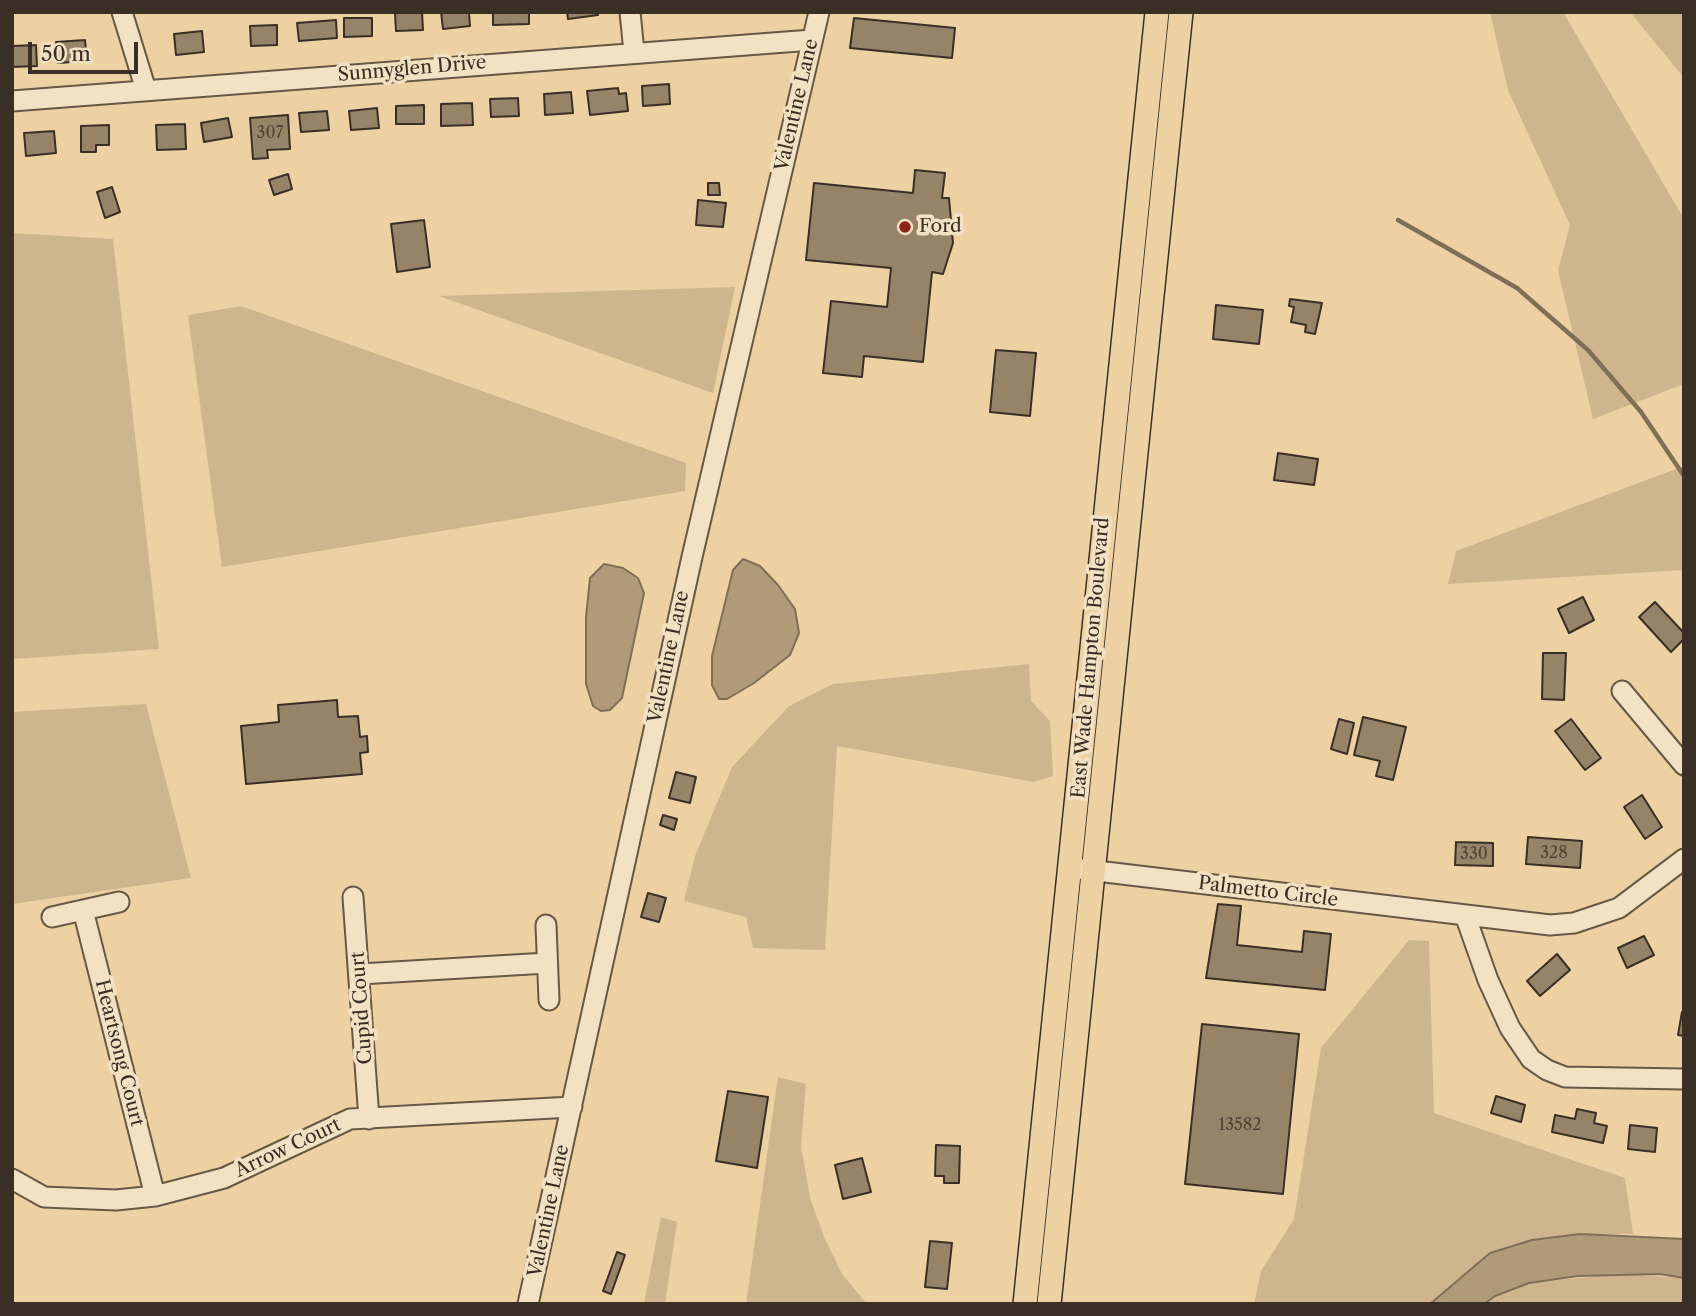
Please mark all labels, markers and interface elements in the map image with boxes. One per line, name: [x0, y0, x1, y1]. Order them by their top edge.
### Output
scale bar: [32, 28, 142, 72]
street label: Valentine Lane: [771, 37, 823, 173]
text: 50 m: [41, 41, 91, 66]
street label: Sunnyglen Drive: [337, 51, 487, 87]
house number: 307: [257, 123, 283, 143]
place label: Ford: [919, 216, 962, 238]
marker: Ford: [897, 219, 913, 235]
street label: East Wade Hampton Boulevard: [1067, 517, 1115, 799]
street label: Valentine Lane: [644, 588, 694, 726]
house number: 328: [1540, 843, 1568, 863]
house number: 330: [1460, 844, 1488, 864]
street label: Palmetto Circle: [1197, 872, 1339, 912]
street label: Cupid Court: [347, 951, 377, 1065]
street label: Heartsong Court: [90, 977, 148, 1129]
street label: Arrow Court: [231, 1113, 345, 1183]
house number: 13582: [1219, 1115, 1261, 1135]
street label: Valentine Lane: [524, 1142, 574, 1280]

